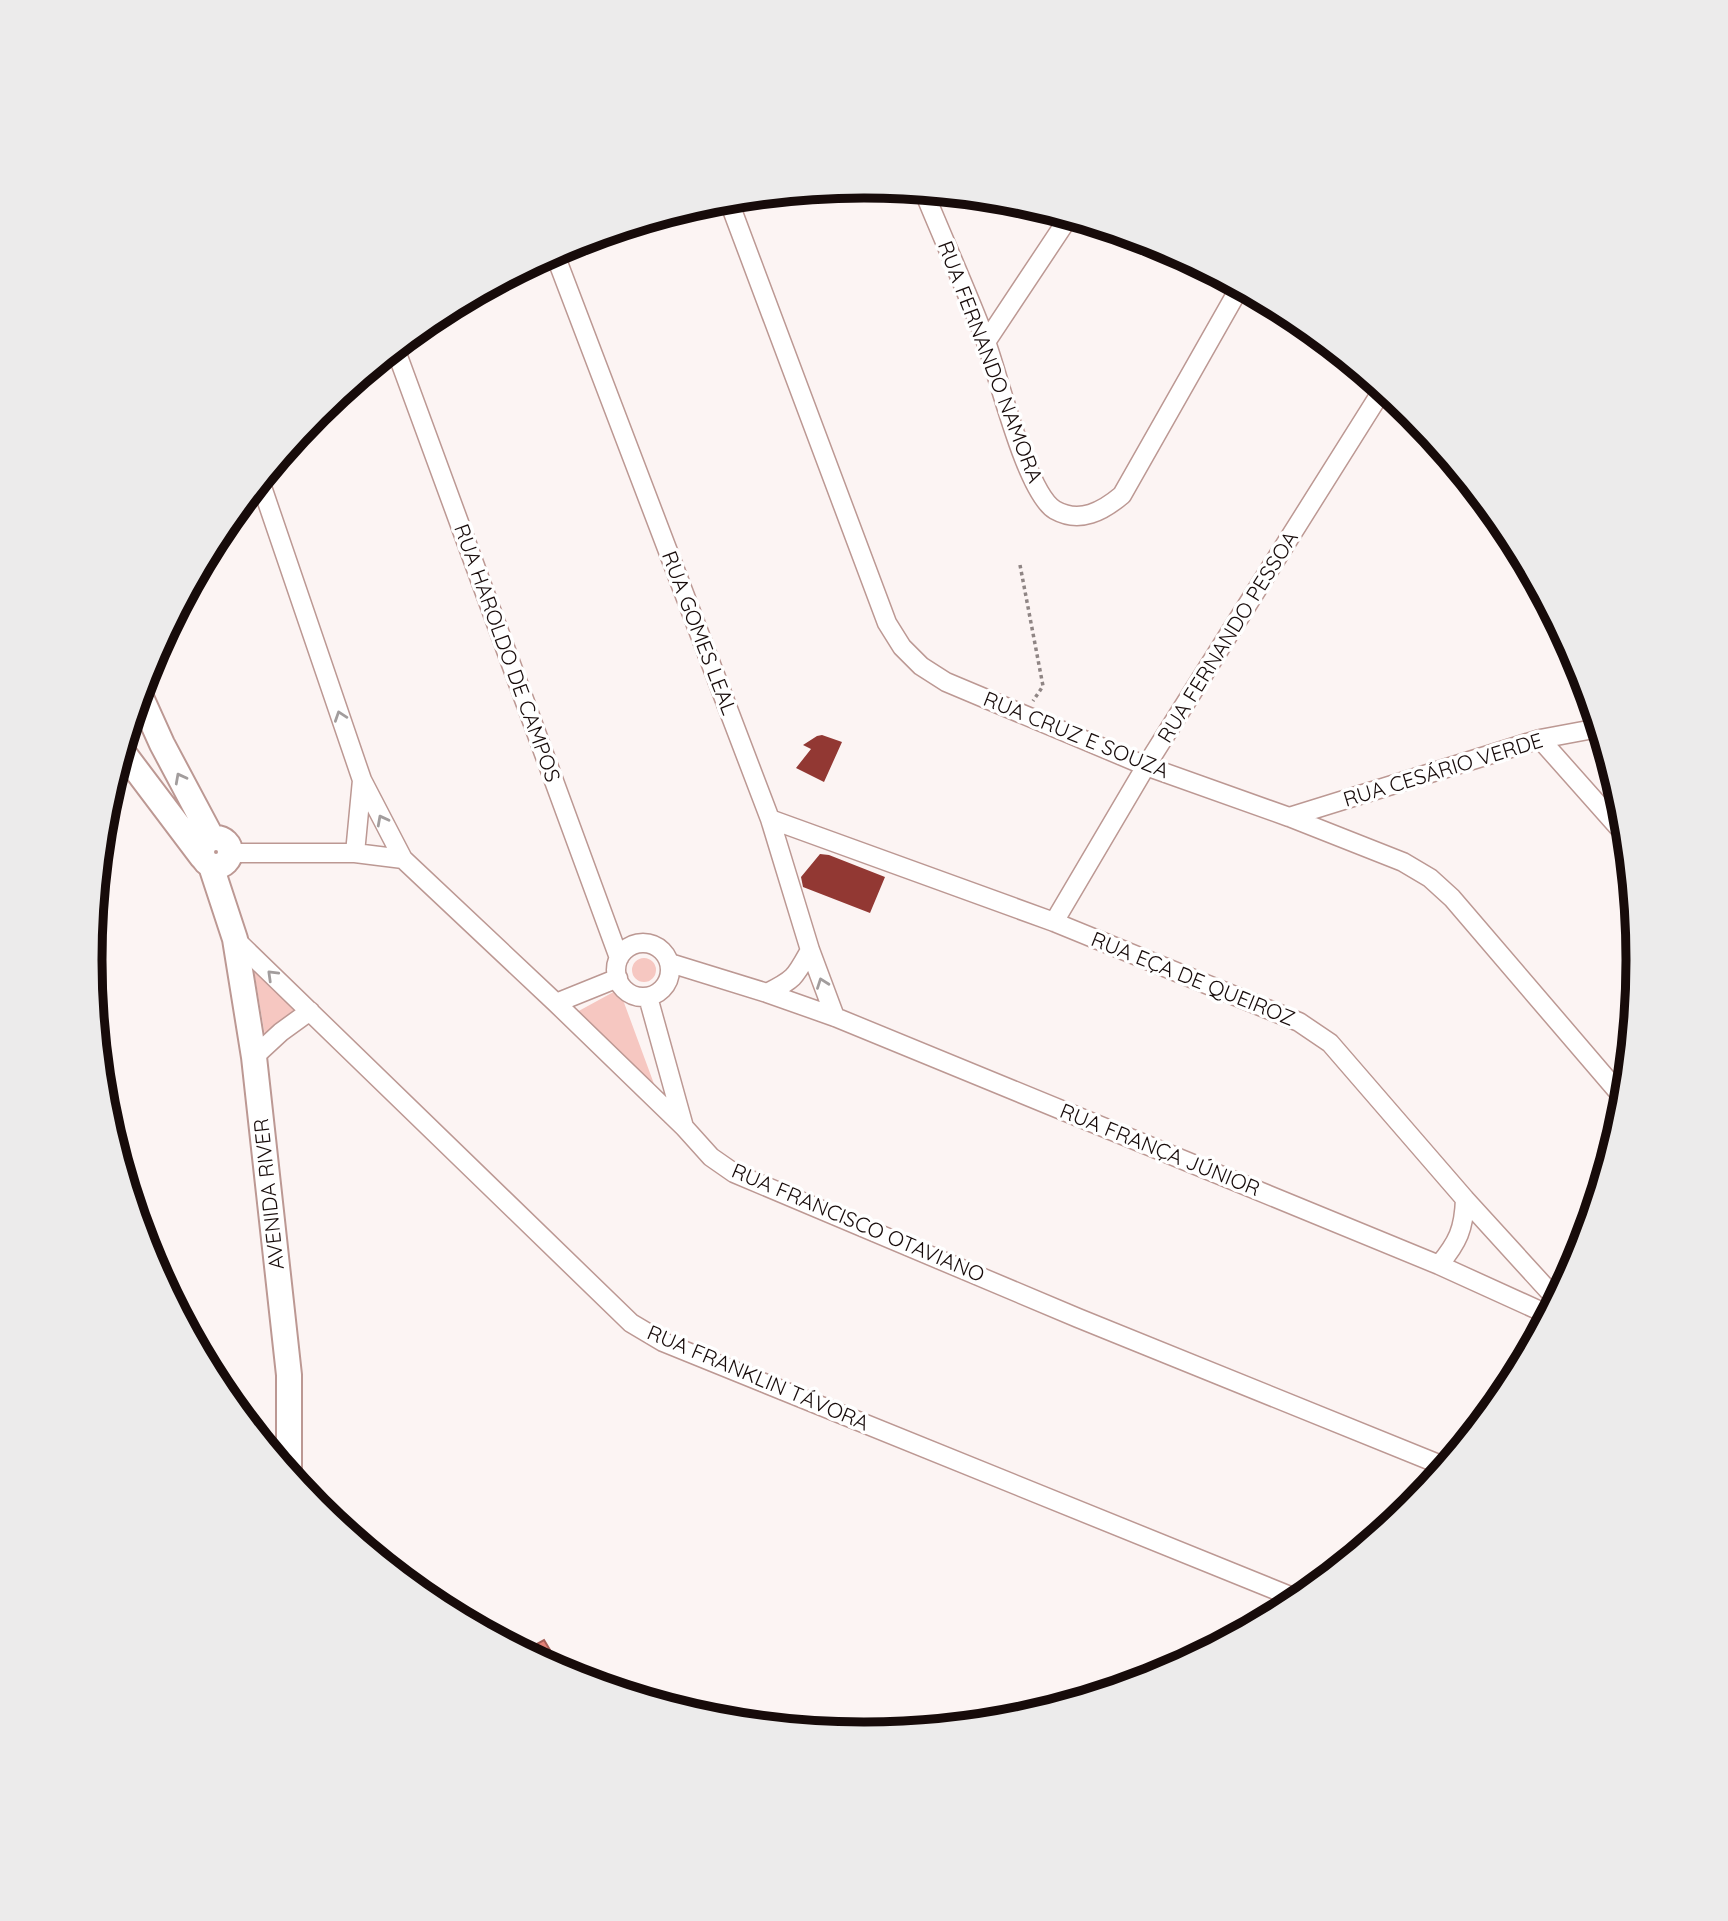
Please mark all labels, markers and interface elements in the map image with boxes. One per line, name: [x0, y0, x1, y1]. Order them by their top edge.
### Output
street label: RUA FERNANDO NAMORA: [933, 237, 1049, 486]
street label: RUA HAROLDO DE CAMPOS: [449, 520, 567, 785]
street label: RUA FERNANDO PESSOA: [1151, 526, 1303, 747]
street label: RUA GOMES LEAL: [657, 547, 743, 718]
street label: RUA CRUZ E SOUZA: [980, 685, 1173, 783]
one-way arrow: [334, 710, 348, 722]
street label: RUA CESÁRIO VERDE: [1340, 726, 1546, 812]
one-way arrow: [175, 773, 188, 785]
one-way arrow: [377, 815, 391, 827]
street label: RUA EÇA DE QUEIROZ: [1088, 925, 1299, 1031]
one-way arrow: [268, 971, 281, 984]
one-way arrow: [817, 978, 831, 990]
street label: RUA FRANÇA JÚNIOR: [1056, 1097, 1264, 1201]
street label: AVENIDA RIVER: [247, 1117, 289, 1271]
street label: RUA FRANCISCO OTAVIANO: [728, 1157, 989, 1287]
street label: RUA FRANKLIN TÁVORA: [644, 1319, 873, 1436]

